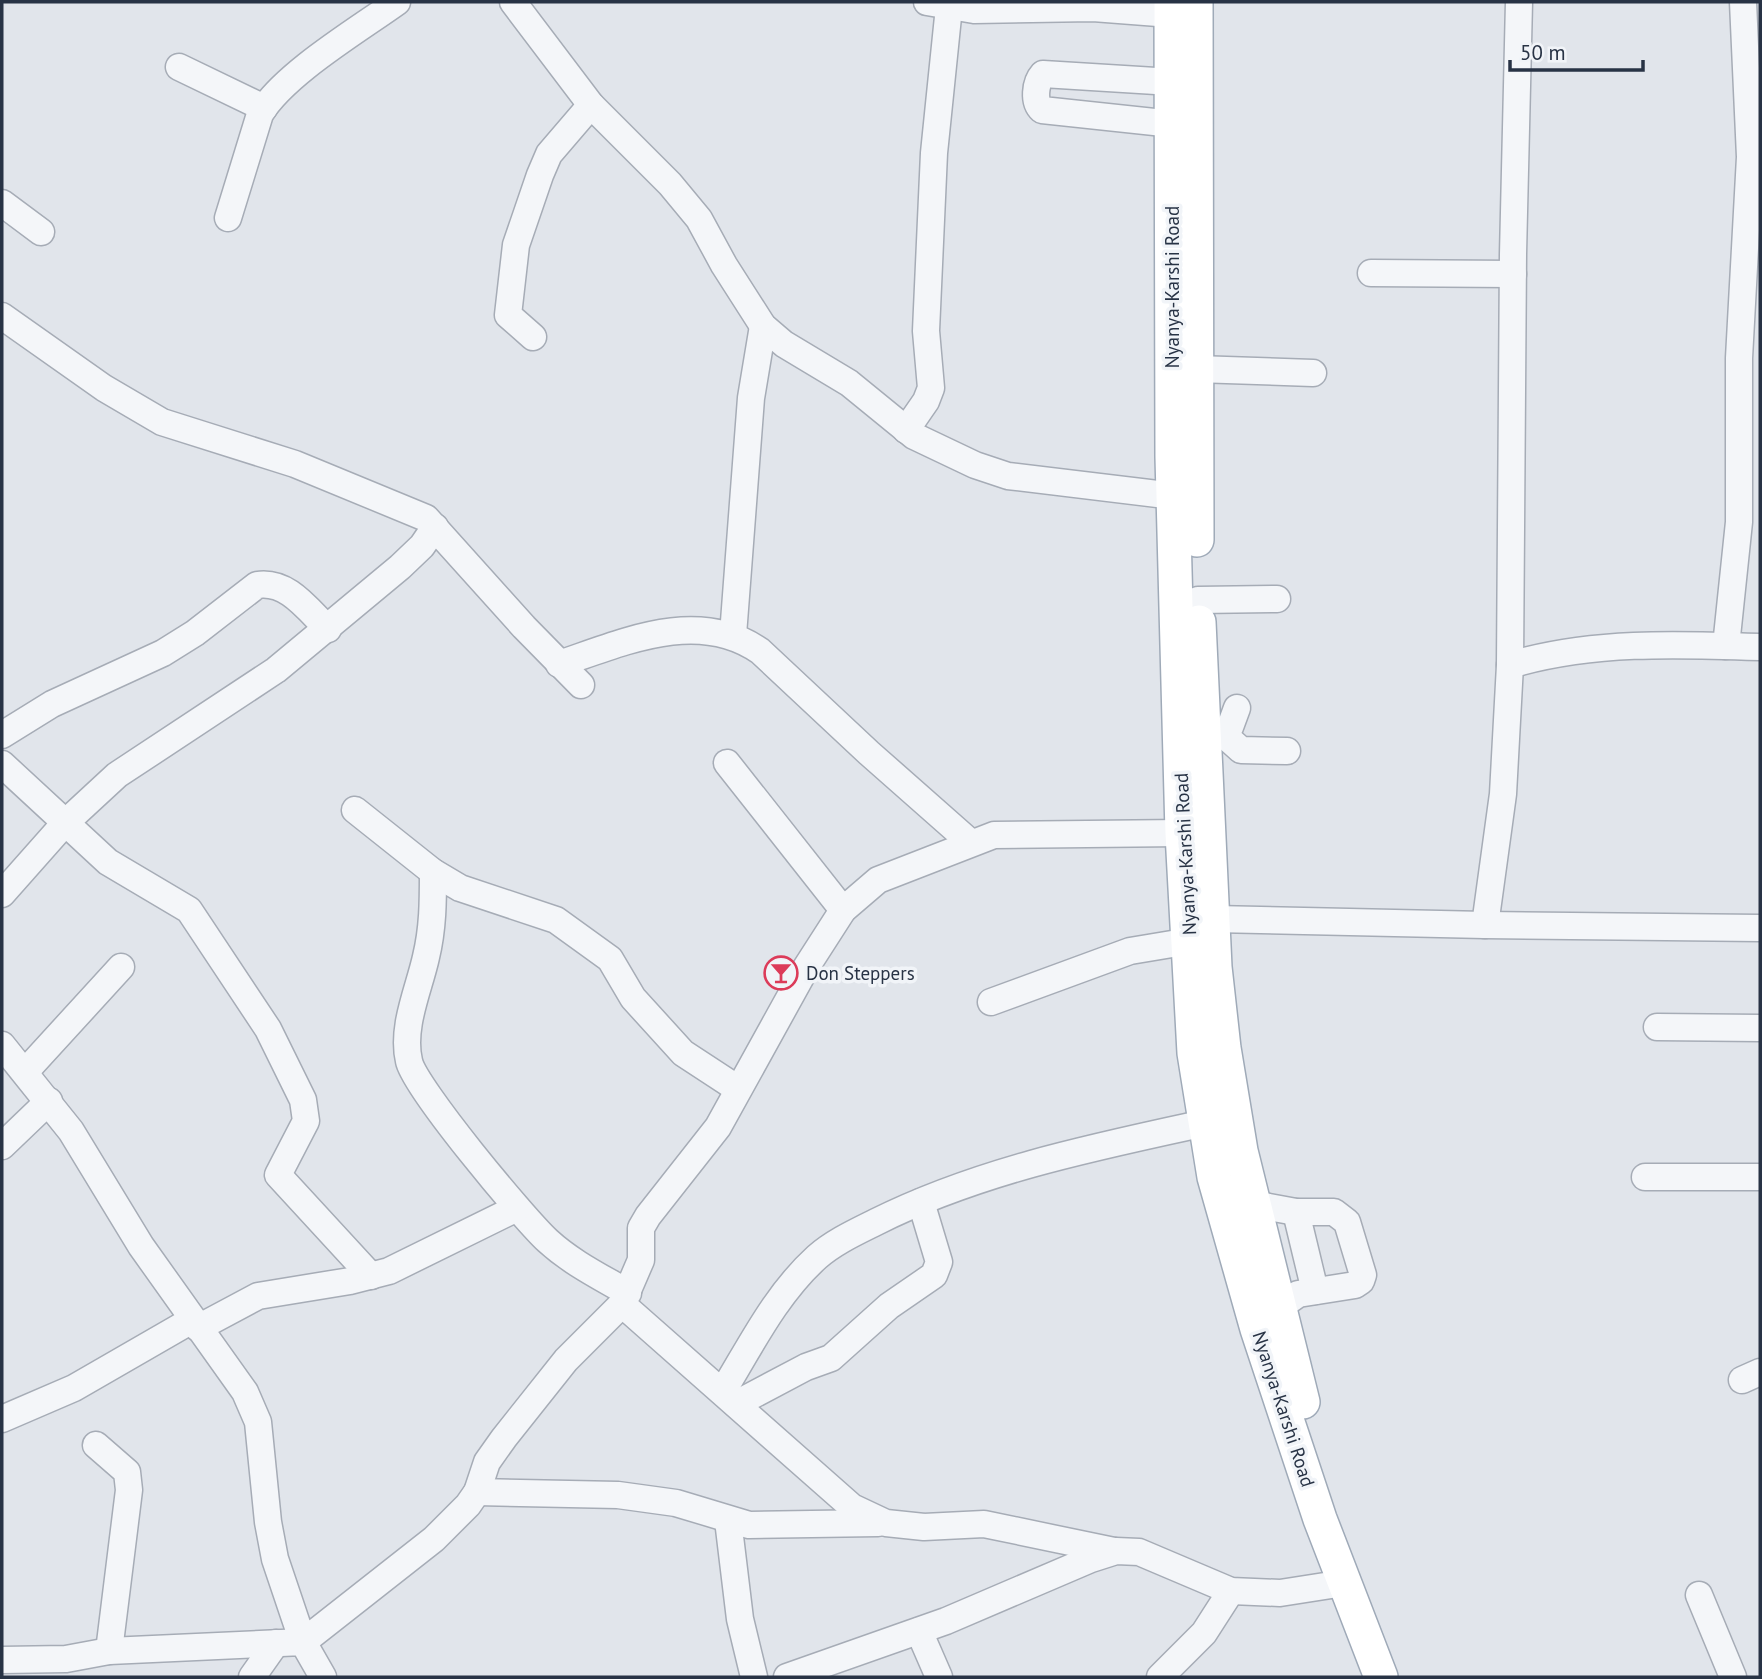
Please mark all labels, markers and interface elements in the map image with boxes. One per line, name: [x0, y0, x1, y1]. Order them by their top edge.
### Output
scale bar: [1510, 28, 1643, 72]
text: 50 m: [1520, 39, 1566, 66]
street label: Nyanya-Karshi Road: [1160, 206, 1184, 368]
street label: Nyanya-Karshi Road: [1169, 772, 1201, 936]
bar icon: Don Steppers: [762, 954, 800, 992]
place label: Don Steppers: [806, 961, 915, 985]
street label: Nyanya-Karshi Road: [1248, 1328, 1320, 1490]

